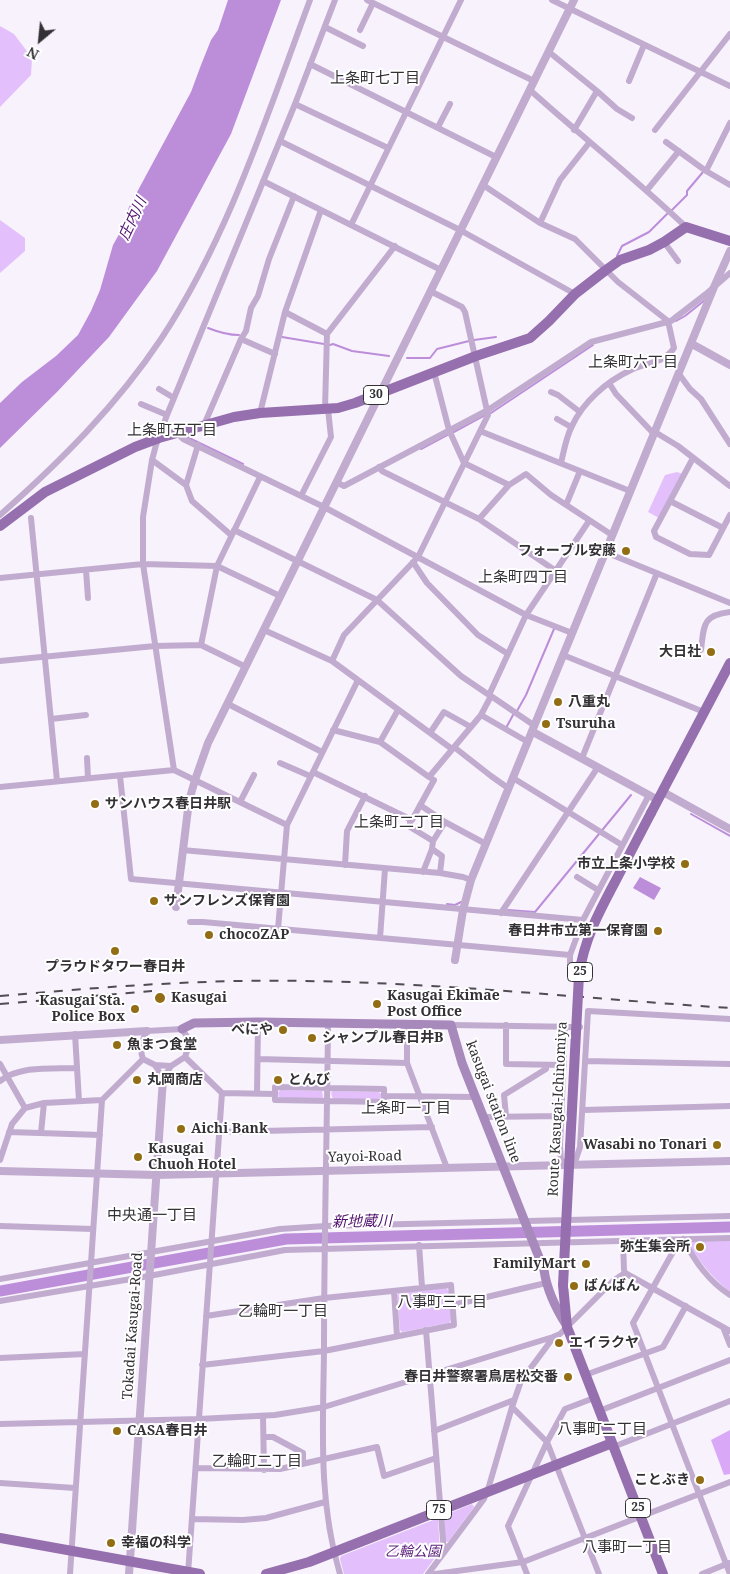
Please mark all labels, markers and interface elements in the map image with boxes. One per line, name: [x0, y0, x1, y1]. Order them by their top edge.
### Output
north arrow: [15, 15, 65, 65]
text: N: [23, 43, 42, 65]
district label: 上条町七丁目: [330, 70, 420, 88]
water label: 庄内川: [115, 195, 151, 243]
district label: 上条町六丁目: [588, 354, 678, 372]
road number: 30: [364, 386, 388, 404]
district label: 上条町五丁目: [127, 422, 217, 440]
place label: フォーブル安藤: [518, 543, 616, 559]
marker: フォーブル安藤: [620, 545, 632, 557]
district label: 上条町四丁目: [478, 569, 568, 587]
place label: 大日社: [659, 644, 701, 660]
marker: 大日社: [705, 646, 717, 658]
place label: 八重丸: [568, 694, 610, 710]
marker: 八重丸: [552, 696, 564, 708]
place label: Tsuruha: [556, 716, 616, 732]
marker: Tsuruha: [540, 718, 552, 730]
place label: サンハウス春日井駅: [105, 796, 231, 812]
marker: サンハウス春日井駅: [89, 798, 101, 810]
district label: 上条町二丁目: [354, 814, 444, 832]
place label: 市立上条小学校: [577, 856, 675, 872]
marker: 市立上条小学校: [679, 858, 691, 870]
place label: サンフレンズ保育園: [164, 893, 290, 909]
marker: サンフレンズ保育園: [148, 895, 160, 907]
place label: 春日井市立第一保育園: [508, 923, 648, 939]
marker: 春日井市立第一保育園: [652, 925, 664, 937]
place label: chocoZAP: [219, 927, 289, 943]
marker: chocoZAP: [203, 929, 215, 941]
marker: プラウドタワー春日井: [109, 945, 121, 957]
place label: プラウドタワー春日井: [45, 959, 185, 975]
road number: 25: [568, 962, 592, 982]
place label: Kasugai Ekimae Post Office: [387, 988, 500, 1020]
place label: Kasugai: [171, 990, 227, 1006]
marker: Kasugai: [153, 991, 167, 1005]
place label: Kasugai Sta. Police Box: [39, 993, 125, 1026]
marker: Kasugai Ekimae Post Office: [371, 998, 383, 1010]
marker: Kasugai Sta. Police Box: [129, 1003, 141, 1015]
street label: Route Kasugai-Ichinomiya: [545, 1021, 571, 1197]
place label: べにや: [231, 1022, 273, 1038]
marker: べにや: [277, 1024, 289, 1036]
place label: シャンプル春日井B: [322, 1030, 443, 1046]
marker: シャンプル春日井B: [306, 1032, 318, 1044]
place label: 魚まつ食堂: [127, 1037, 197, 1053]
marker: 魚まつ食堂: [111, 1039, 123, 1051]
street label: kasugai station line: [462, 1039, 524, 1165]
place label: 丸岡商店: [147, 1072, 203, 1088]
place label: とんび: [288, 1072, 330, 1088]
marker: 丸岡商店: [131, 1074, 143, 1086]
marker: とんび: [272, 1074, 284, 1086]
district label: 上条町一丁目: [361, 1100, 451, 1118]
place label: Aichi Bank: [191, 1121, 268, 1137]
marker: Aichi Bank: [175, 1123, 187, 1135]
place label: Wasabi no Tonari: [583, 1137, 707, 1153]
marker: Wasabi no Tonari: [711, 1139, 723, 1151]
place label: Kasugai Chuoh Hotel: [148, 1141, 236, 1174]
street label: Yayoi-Road: [328, 1148, 402, 1166]
marker: Kasugai Chuoh Hotel: [132, 1151, 144, 1163]
district label: 中央通一丁目: [107, 1207, 197, 1225]
water label: 新地蔵川: [332, 1212, 392, 1232]
place label: 弥生集会所: [620, 1239, 690, 1255]
marker: 弥生集会所: [694, 1241, 706, 1253]
street label: Tokadai Kasugai-Road: [119, 1252, 147, 1400]
place label: FamilyMart: [493, 1256, 576, 1272]
marker: FamilyMart: [580, 1258, 592, 1270]
place label: ばんばん: [584, 1278, 640, 1294]
marker: ばんばん: [568, 1280, 580, 1292]
district label: 八事町三丁目: [397, 1294, 487, 1312]
district label: 乙輪町一丁目: [238, 1303, 328, 1321]
place label: エイラクヤ: [569, 1335, 639, 1351]
marker: エイラクヤ: [553, 1337, 565, 1349]
place label: 春日井警察署鳥居松交番: [404, 1369, 558, 1385]
marker: 春日井警察署鳥居松交番: [562, 1371, 574, 1383]
district label: 八事町二丁目: [557, 1421, 647, 1439]
place label: CASA春日井: [127, 1423, 207, 1439]
marker: CASA春日井: [111, 1425, 123, 1437]
district label: 乙輪町二丁目: [212, 1453, 302, 1471]
place label: ことぶき: [634, 1472, 690, 1488]
marker: ことぶき: [694, 1474, 706, 1486]
road number: 25: [626, 1499, 650, 1518]
road number: 75: [426, 1500, 452, 1520]
place label: 幸福の科学: [121, 1535, 191, 1551]
marker: 幸福の科学: [105, 1537, 117, 1549]
district label: 八事町一丁目: [582, 1539, 672, 1557]
park label: 乙輪公園: [385, 1544, 441, 1560]

